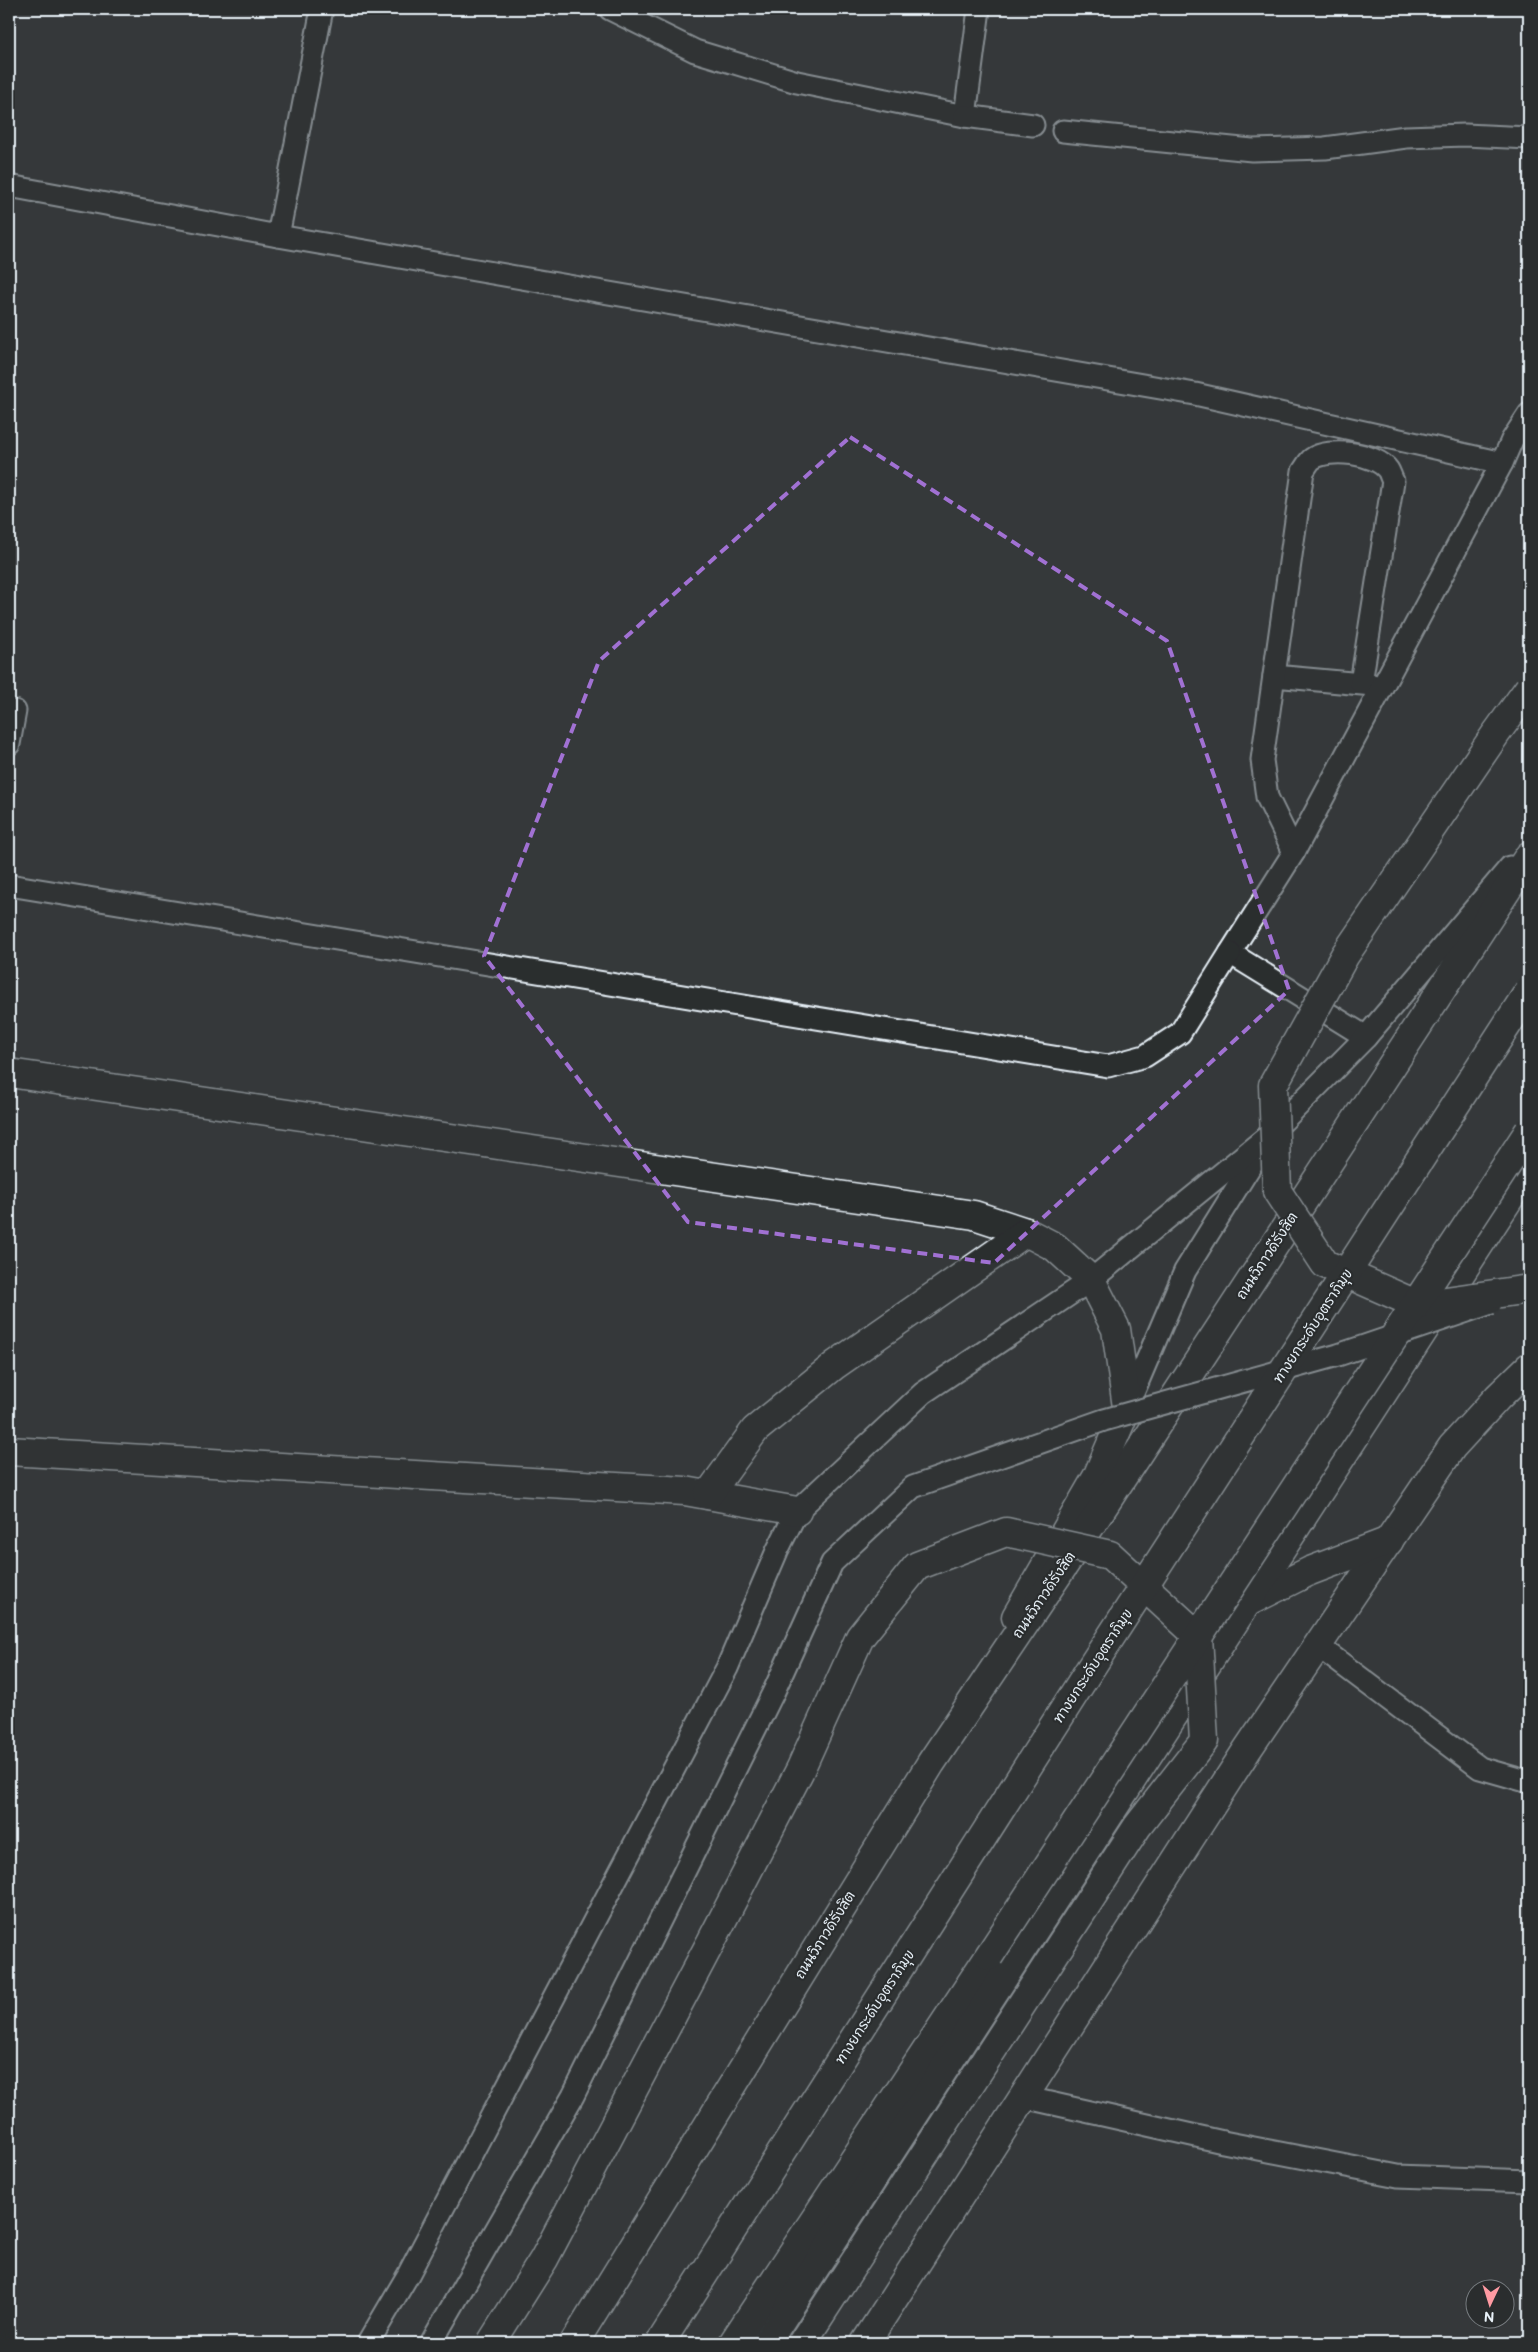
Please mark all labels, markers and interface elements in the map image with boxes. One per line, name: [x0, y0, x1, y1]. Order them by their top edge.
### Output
street label: ถนนวิภาวดีรังสิต: [1232, 1209, 1302, 1303]
street label: ทางยกระดับอุตราภิมุข: [1270, 1266, 1357, 1387]
street label: ถนนวิภาวดีรังสิต: [1009, 1549, 1079, 1641]
street label: ทางยกระดับอุตราภิมุข: [1050, 1606, 1137, 1727]
street label: ถนนวิภาวดีรังสิต: [791, 1888, 859, 1982]
street label: ทางยกระดับอุตราภิมุข: [832, 1947, 919, 2068]
north arrow: [1466, 2280, 1516, 2330]
text: N: [1483, 2308, 1495, 2325]

